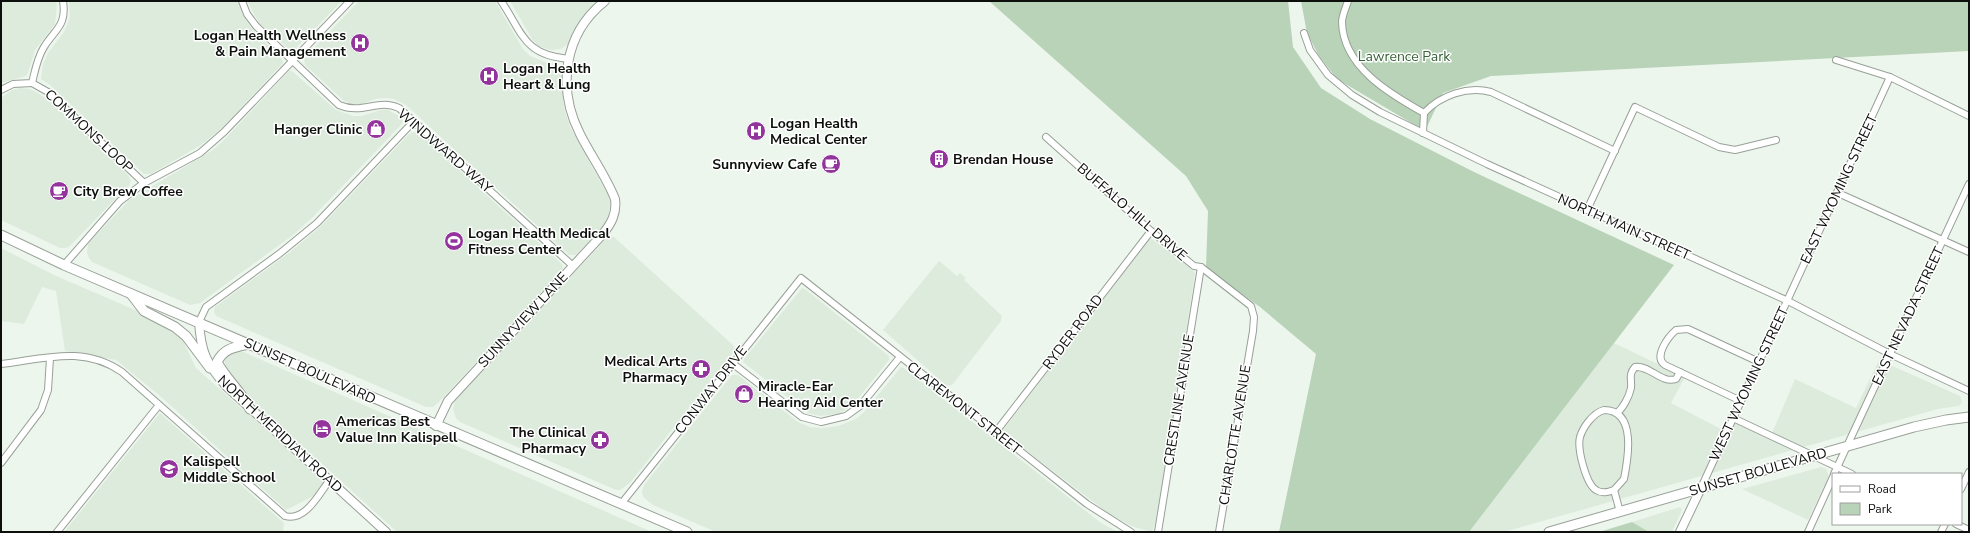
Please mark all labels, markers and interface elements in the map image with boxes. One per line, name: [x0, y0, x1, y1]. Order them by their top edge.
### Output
place label: Logan Health Wellness & Pain Management: [194, 26, 347, 61]
hospital icon: Logan Health Wellness & Pain Management: [349, 32, 371, 54]
park label: Lawrence Park: [1358, 47, 1451, 66]
place label: Logan Health Heart & Lung: [503, 59, 591, 94]
hospital icon: Logan Health Heart & Lung: [478, 65, 500, 87]
street label: COMMONS LOOP: [41, 85, 137, 177]
street label: WINDWARD WAY: [393, 104, 497, 198]
street label: EAST WYOMING STREET: [1796, 111, 1882, 267]
place label: Logan Health Medical Center: [770, 114, 868, 149]
shop icon: Hanger Clinic: [365, 118, 387, 140]
place label: Hanger Clinic: [274, 120, 362, 139]
hospital icon: Logan Health Medical Center: [745, 120, 767, 142]
building icon: Brendan House: [928, 148, 950, 170]
place label: Brendan House: [953, 150, 1054, 169]
cafe icon: Sunnyview Cafe: [820, 153, 842, 175]
place label: Sunnyview Cafe: [712, 155, 817, 174]
street label: BUFFALO HILL DRIVE: [1073, 159, 1191, 265]
cafe icon: City Brew Coffee: [48, 180, 70, 202]
place label: City Brew Coffee: [73, 182, 183, 201]
street label: NORTH MAIN STREET: [1555, 189, 1694, 265]
place label: Logan Health Medical Fitness Center: [468, 224, 611, 259]
sports icon: Logan Health Medical Fitness Center: [443, 230, 465, 252]
street label: EAST NEVADA STREET: [1868, 243, 1949, 388]
street label: SUNNYVIEW LANE: [474, 268, 572, 372]
street label: RYDER ROAD: [1038, 290, 1108, 374]
street label: WEST WYOMING STREET: [1705, 303, 1793, 464]
street label: SUNSET BOULEVARD: [241, 333, 379, 409]
street label: CRESTLINE AVENUE: [1159, 333, 1199, 467]
street label: CONWAY DRIVE: [670, 342, 752, 438]
place label: Medical Arts Pharmacy: [604, 352, 688, 387]
street label: CLAREMONT STREET: [903, 357, 1026, 459]
pharmacy icon: Medical Arts Pharmacy: [690, 358, 712, 380]
street label: CHARLOTTE AVENUE: [1215, 364, 1255, 506]
street label: NORTH MERIDIAN ROAD: [213, 371, 347, 497]
place label: Miracle-Ear Hearing Aid Center: [758, 377, 883, 412]
shop icon: Miracle-Ear Hearing Aid Center: [733, 383, 755, 405]
place label: Americas Best Value Inn Kalispell: [335, 412, 458, 447]
hotel icon: Americas Best Value Inn Kalispell: [311, 418, 333, 440]
place label: The Clinical Pharmacy: [510, 423, 587, 458]
pharmacy icon: The Clinical Pharmacy: [589, 429, 611, 451]
street label: SUNSET BOULEVARD: [1687, 443, 1829, 501]
place label: Kalispell Middle School: [183, 452, 276, 487]
school or university icon: Kalispell Middle School: [158, 458, 180, 480]
legend: [1832, 473, 1962, 525]
text: Road: [1868, 481, 1896, 497]
text: Park: [1868, 501, 1893, 517]

